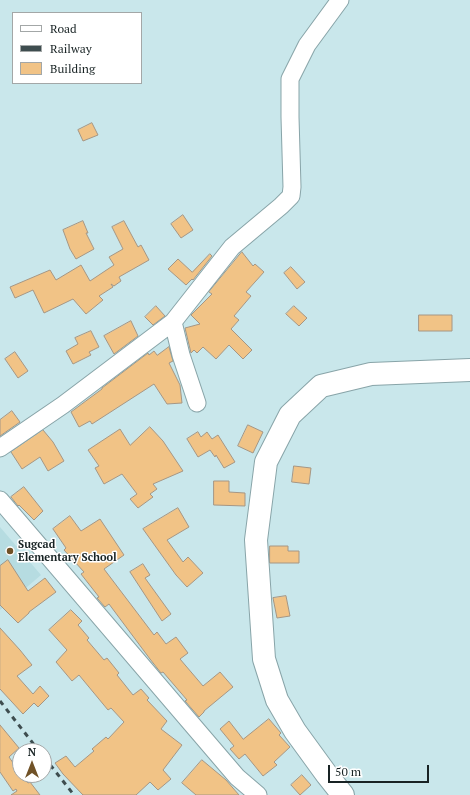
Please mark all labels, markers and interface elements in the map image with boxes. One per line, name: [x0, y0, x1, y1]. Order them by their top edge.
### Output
legend: [12, 12, 142, 84]
text: Road: [50, 21, 77, 36]
text: Railway: [50, 41, 92, 56]
text: Building: [50, 61, 95, 76]
place label: Sugcad Elementary School: [18, 538, 117, 564]
marker: Sugcad Elementary School: [5, 546, 15, 556]
north arrow: [12, 743, 52, 783]
text: N: [28, 745, 36, 759]
scale bar: [330, 757, 431, 783]
text: 50 m: [335, 764, 361, 779]

